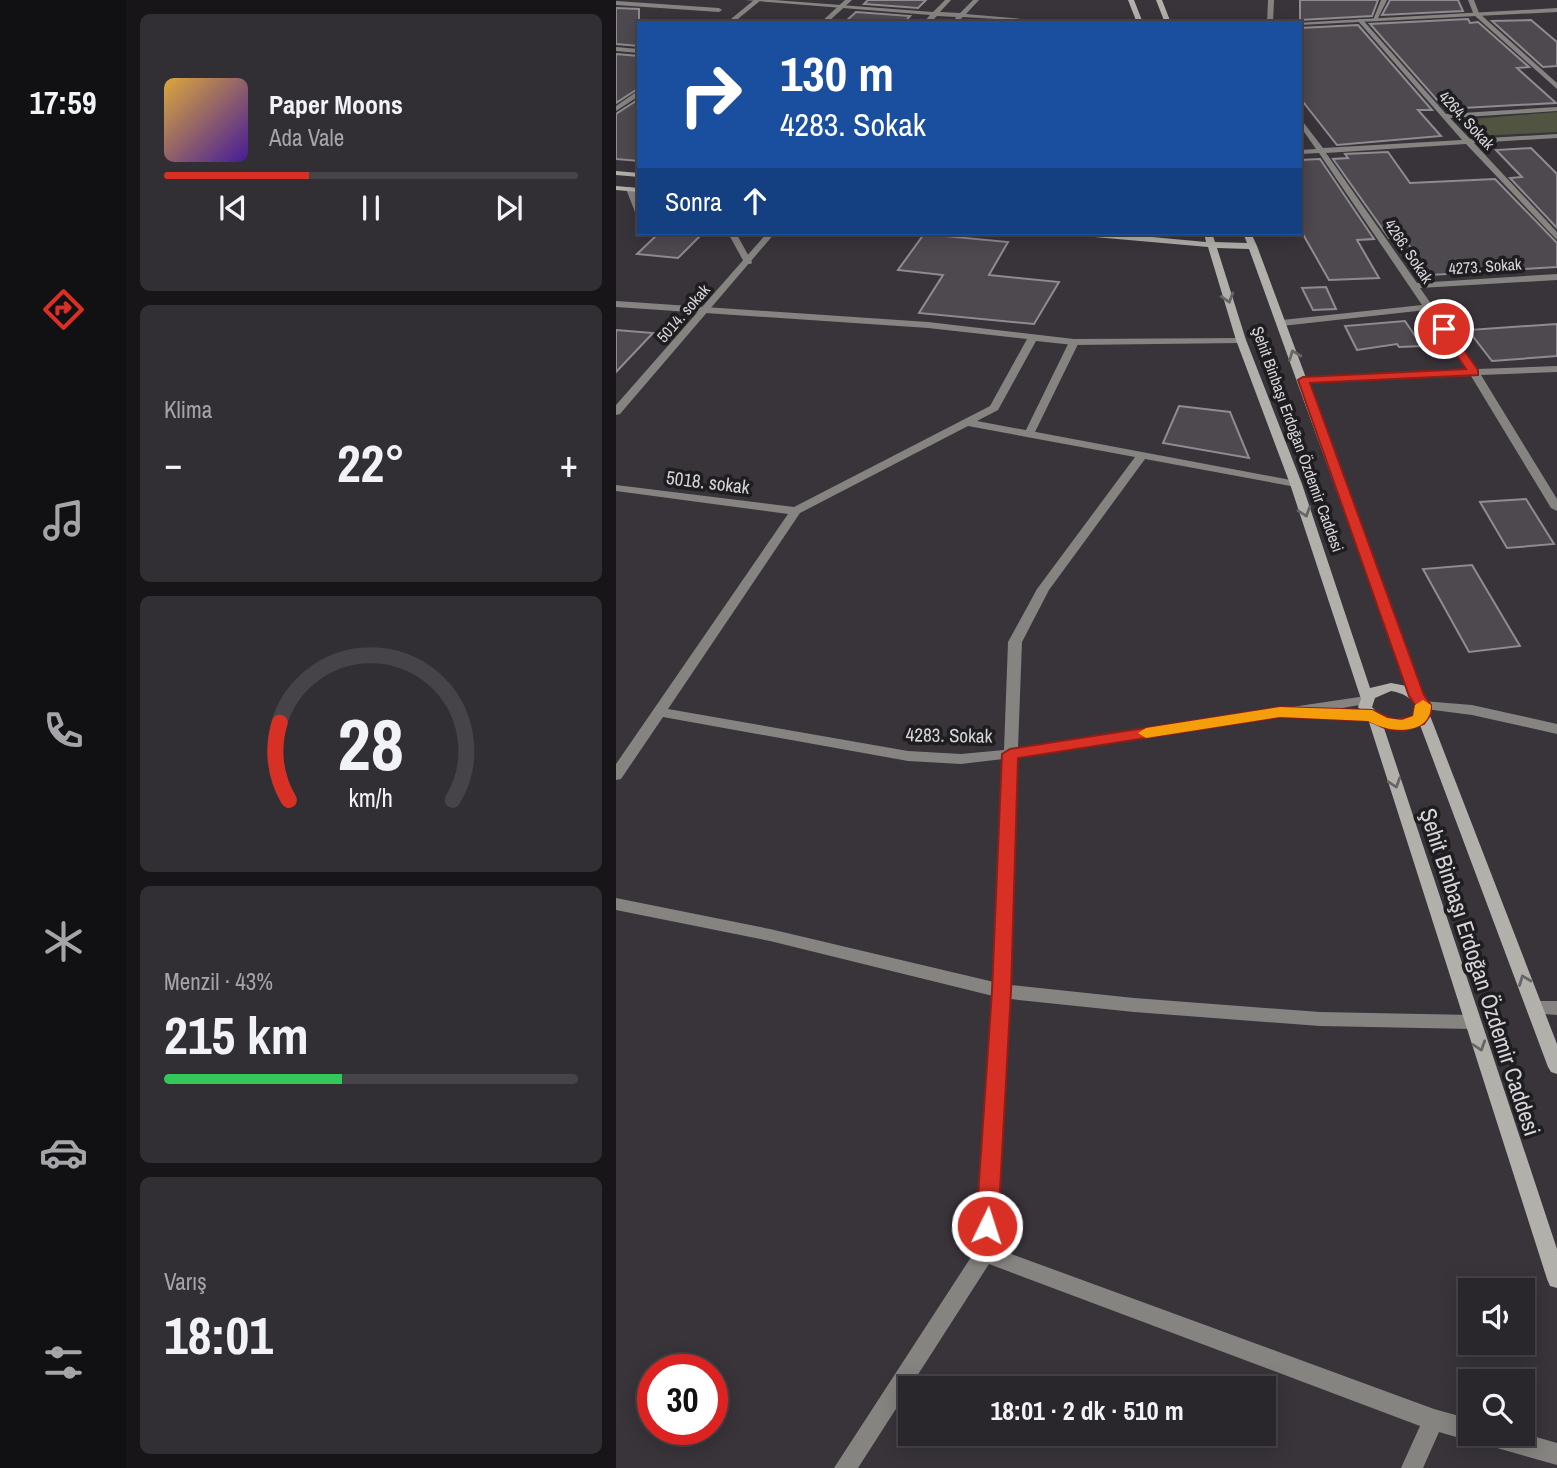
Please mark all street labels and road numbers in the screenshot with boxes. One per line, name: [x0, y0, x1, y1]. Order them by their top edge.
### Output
street label: 4264. Sokak: [1434, 86, 1500, 154]
street label: 4266. Sokak: [1379, 215, 1439, 288]
street label: 4273. Sokak: [1448, 252, 1523, 280]
street label: 5014. sokak: [651, 279, 715, 347]
street label: Şehit Binbaşı Erdoğan Özdemir Caddesi: [1247, 323, 1349, 555]
street label: 5018. sokak: [665, 464, 751, 500]
street label: 4283. Sokak: [905, 721, 993, 749]
street label: Şehit Binbaşı Erdoğan Özdemir Caddesi: [1413, 804, 1548, 1140]

